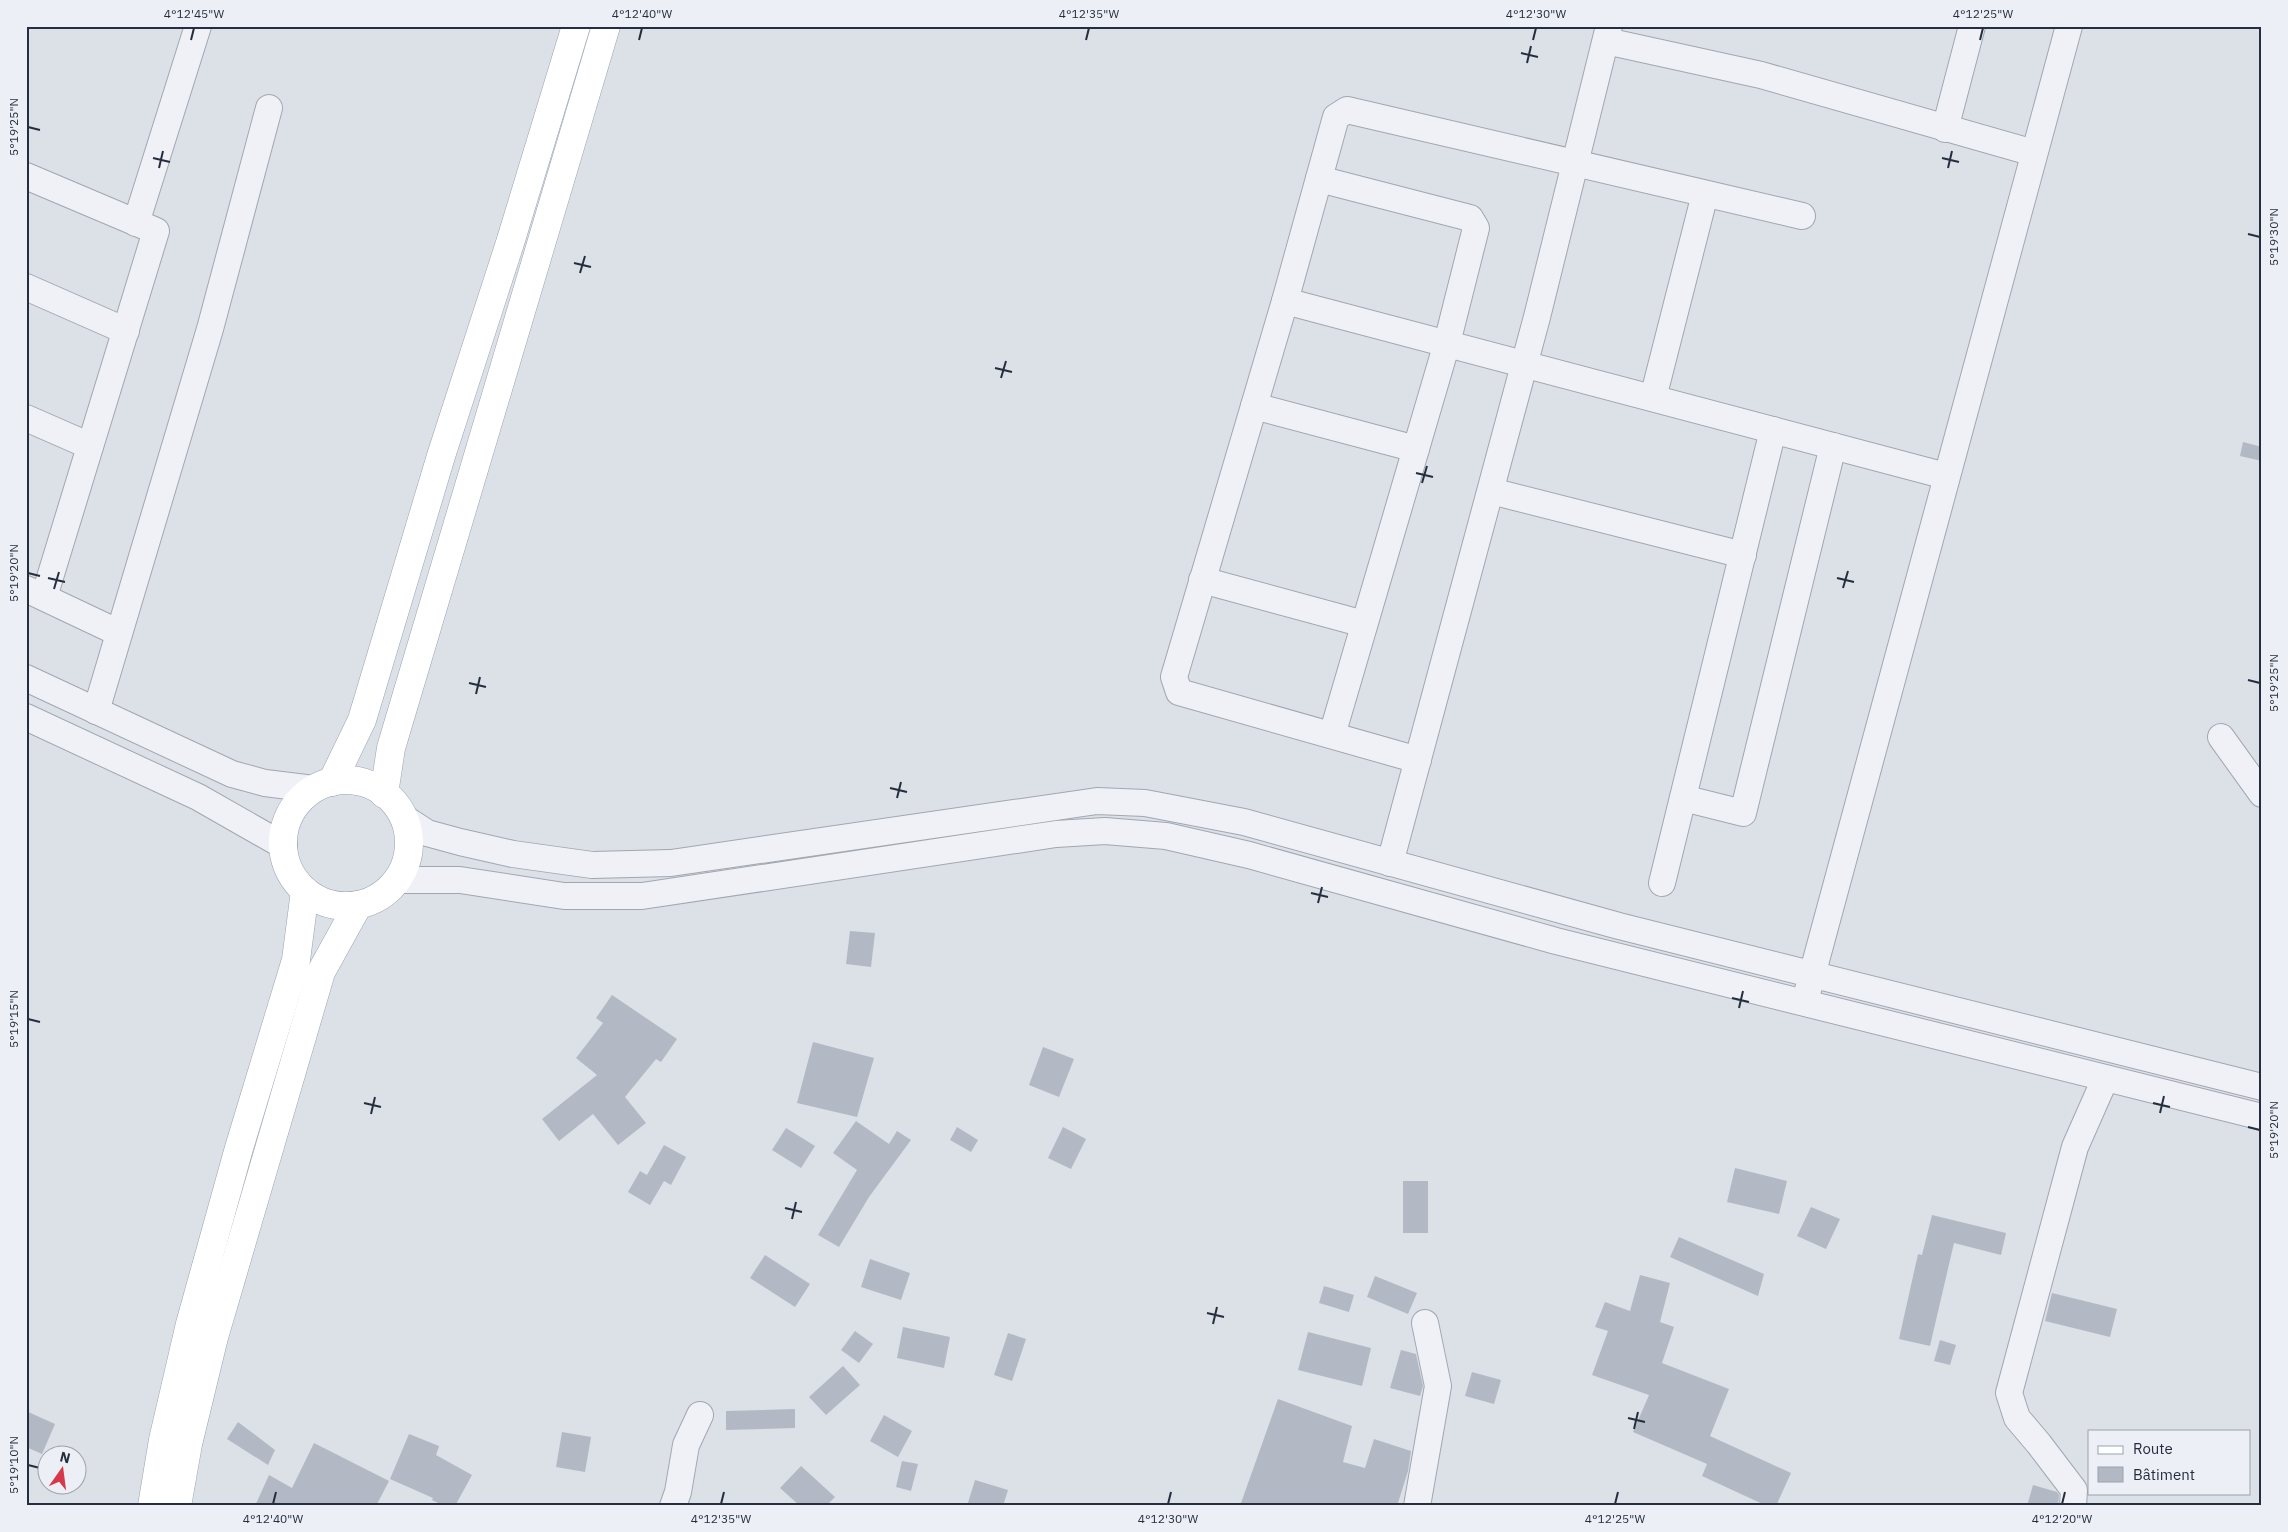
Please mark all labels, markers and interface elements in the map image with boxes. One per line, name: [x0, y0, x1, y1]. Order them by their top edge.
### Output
text: 4°12'45"W: [164, 6, 225, 21]
text: 4°12'40"W: [612, 6, 673, 21]
text: 4°12'35"W: [1059, 6, 1120, 21]
text: 4°12'30"W: [1506, 6, 1567, 21]
text: 4°12'25"W: [1953, 6, 2014, 21]
text: 5°19'25"N: [6, 98, 21, 156]
text: 5°19'30"N: [2266, 208, 2281, 266]
text: 5°19'20"N: [6, 544, 21, 602]
text: 5°19'25"N: [2266, 654, 2281, 712]
text: 5°19'15"N: [6, 990, 21, 1048]
text: 5°19'20"N: [2266, 1101, 2281, 1159]
legend: [2088, 1430, 2250, 1494]
text: 5°19'10"N: [6, 1436, 21, 1494]
text: Route: [2133, 1439, 2173, 1458]
north arrow: [38, 1444, 88, 1494]
text: N: [58, 1447, 72, 1467]
text: Bâtiment: [2133, 1465, 2195, 1484]
text: 4°12'40"W: [243, 1511, 304, 1526]
text: 4°12'35"W: [691, 1511, 752, 1526]
text: 4°12'30"W: [1138, 1511, 1199, 1526]
text: 4°12'25"W: [1585, 1511, 1646, 1526]
text: 4°12'20"W: [2032, 1511, 2093, 1526]

